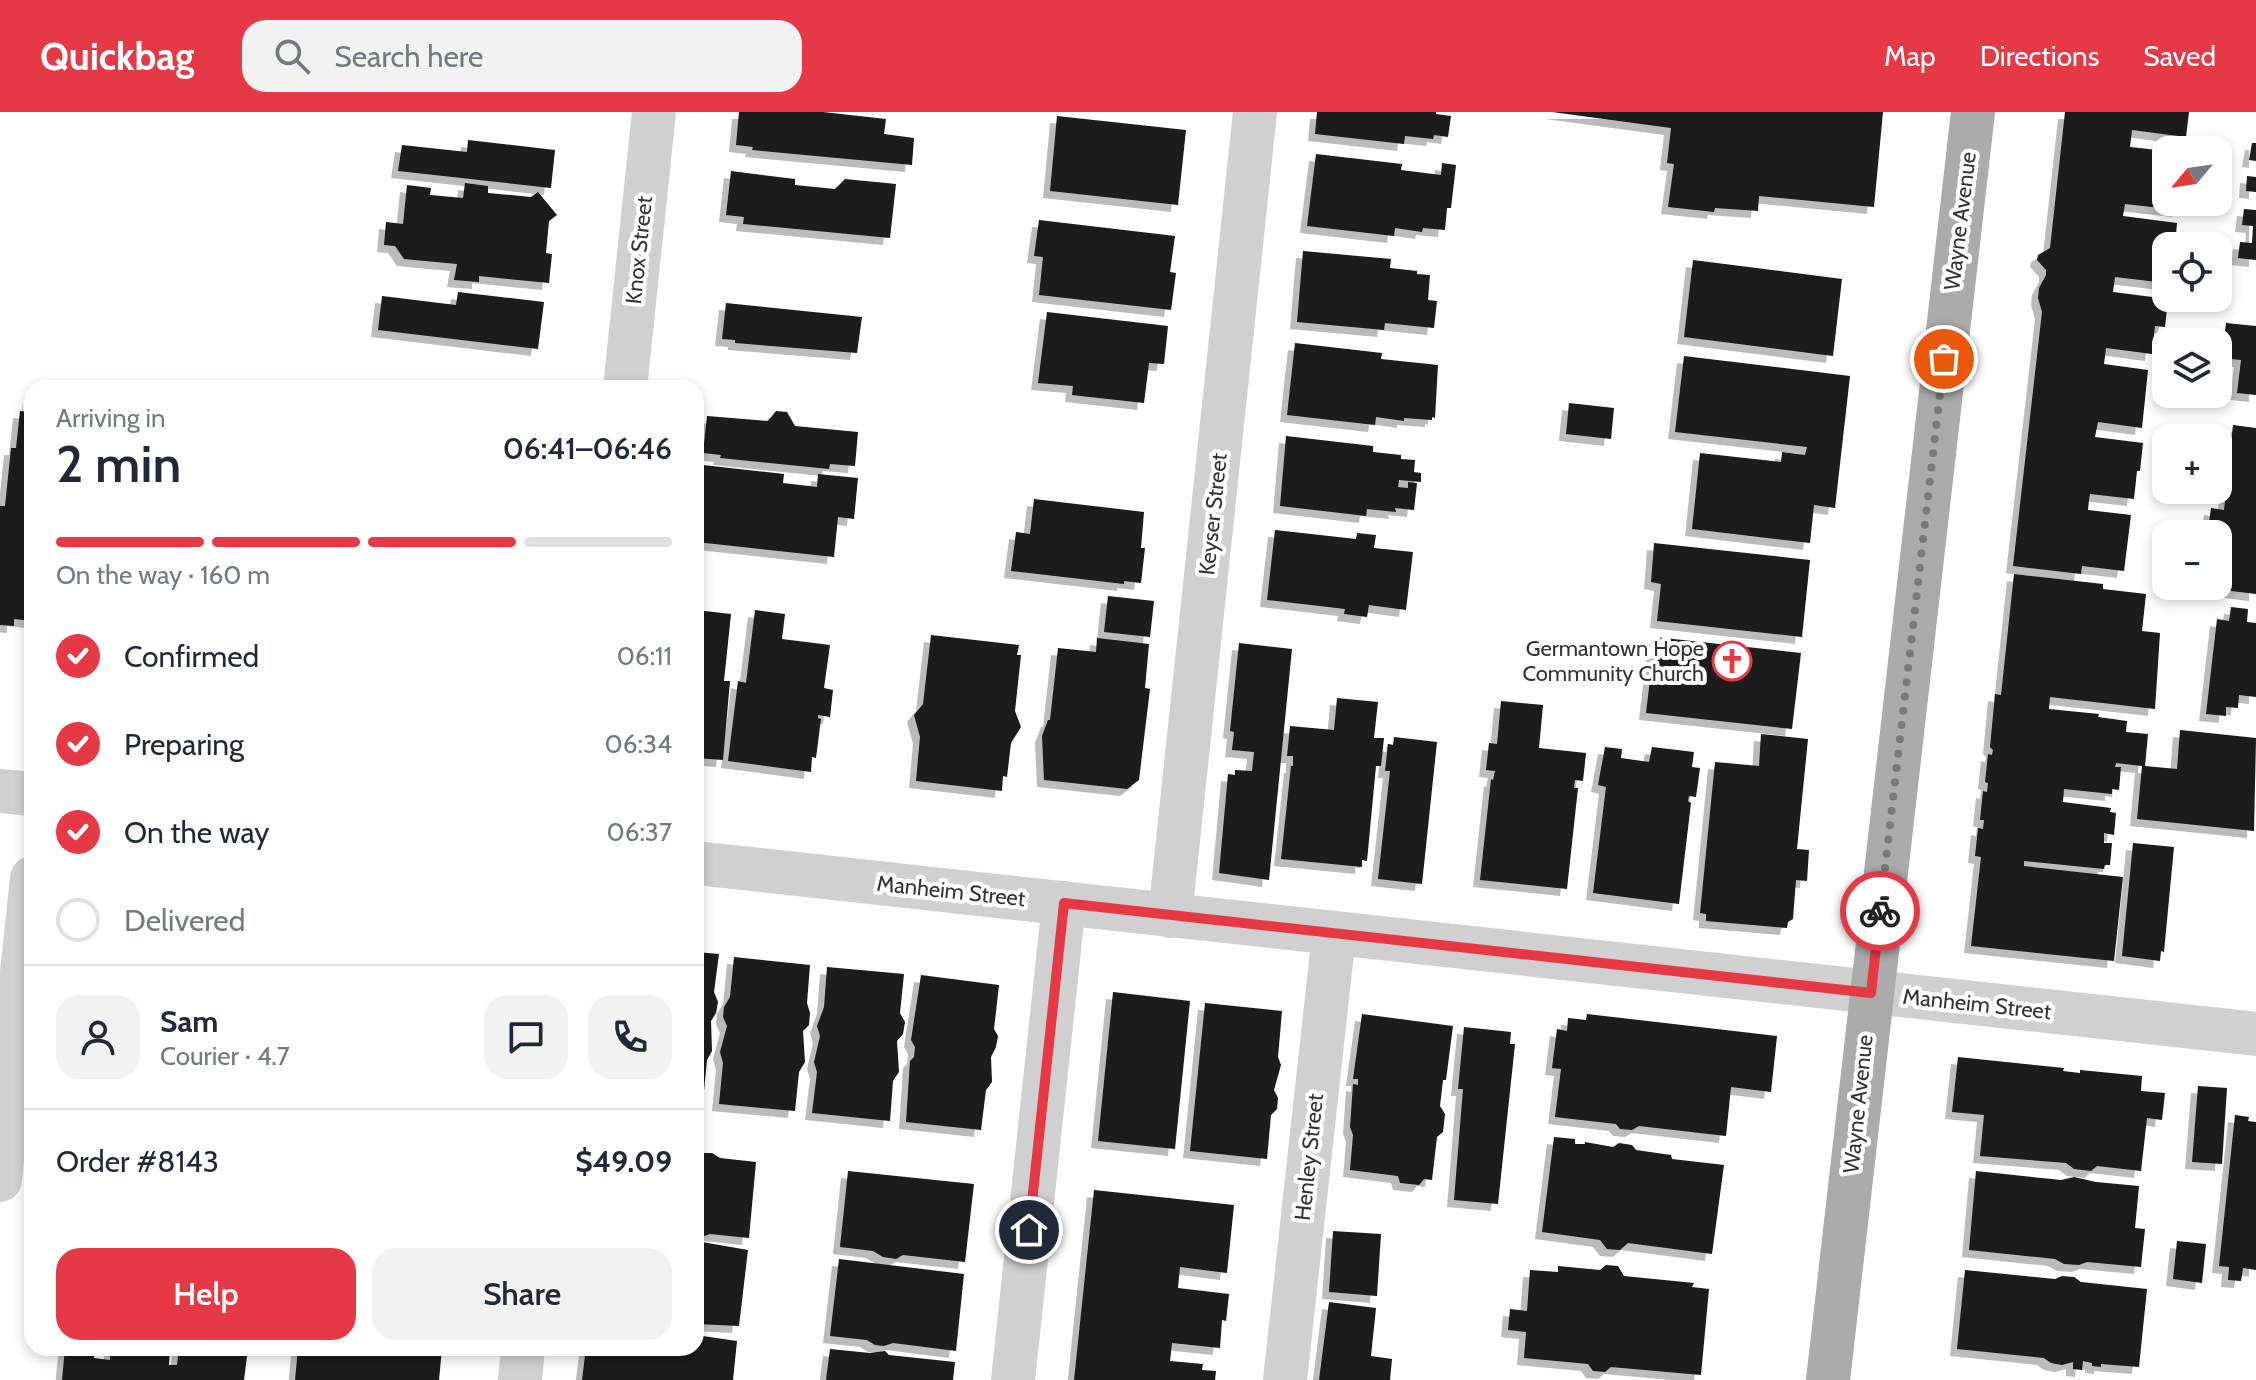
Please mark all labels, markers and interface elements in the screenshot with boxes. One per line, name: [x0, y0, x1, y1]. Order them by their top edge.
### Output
search box: [242, 20, 802, 92]
text: Quickbag: [40, 33, 194, 80]
icon: search: [270, 34, 314, 78]
text: Search here: [334, 38, 483, 75]
text: Map: [1884, 39, 1936, 73]
text: Directions: [1980, 39, 2099, 73]
text: Saved: [2143, 39, 2216, 73]
north arrow: [2152, 136, 2232, 216]
map controls: [2152, 136, 2232, 600]
street label: Wayne Avenue: [1938, 150, 1982, 292]
street label: Knox Street: [620, 194, 658, 305]
button: locate: [2152, 232, 2232, 312]
pin: [1910, 325, 1978, 393]
button: layers: [2152, 328, 2232, 408]
icon: bag: [1922, 337, 1966, 381]
text: Arriving in: [56, 402, 166, 434]
button: +: [2152, 424, 2232, 504]
text: 06:41–06:46: [503, 430, 672, 467]
text: 2 min: [56, 432, 181, 495]
street label: Keyser Street: [1193, 451, 1233, 576]
button: −: [2152, 520, 2232, 600]
text: On the way · 160 m: [56, 559, 270, 591]
icon: check: [56, 634, 100, 678]
place label: Germantown Hope Community Church: [1523, 635, 1704, 687]
text: Confirmed: [124, 638, 259, 675]
text: 06:11: [617, 640, 672, 672]
church icon: Germantown Hope Community Church: [1711, 640, 1753, 682]
icon: check: [56, 722, 100, 766]
text: Preparing: [124, 726, 244, 763]
text: 06:34: [605, 728, 672, 760]
icon: check: [56, 810, 100, 854]
text: On the way: [124, 814, 269, 851]
text: 06:37: [607, 816, 672, 848]
street label: Manheim Street: [875, 870, 1027, 912]
courier: [1840, 871, 1920, 951]
icon: bike: [1858, 889, 1902, 933]
text: Delivered: [124, 902, 245, 939]
street label: Manheim Street: [1901, 983, 2053, 1025]
button: person: [56, 995, 140, 1079]
button: chat: [484, 995, 568, 1079]
button: phone: [588, 995, 672, 1079]
text: Sam: [160, 1003, 218, 1040]
street label: Wayne Avenue: [1837, 1033, 1879, 1175]
text: Courier · 4.7: [160, 1040, 290, 1072]
street label: Henley Street: [1289, 1092, 1329, 1222]
text: Order #8143: [56, 1143, 219, 1180]
text: $49.09: [575, 1143, 672, 1180]
pin: [995, 1196, 1063, 1264]
icon: home: [1007, 1208, 1051, 1252]
button: Help: [56, 1248, 356, 1340]
button: Share: [372, 1248, 672, 1340]

